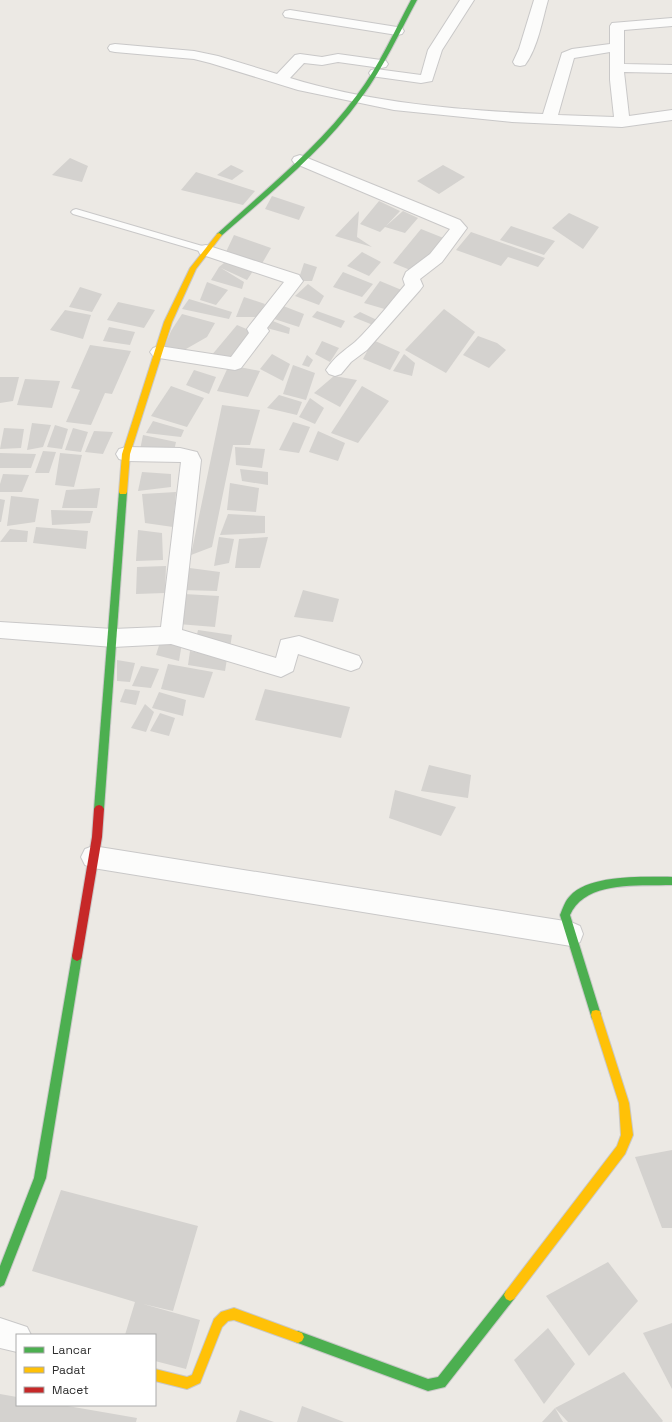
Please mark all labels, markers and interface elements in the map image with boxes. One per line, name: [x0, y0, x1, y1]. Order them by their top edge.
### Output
legend: [16, 1334, 156, 1406]
text: Lancar: [52, 1342, 92, 1358]
text: Padat: [52, 1362, 86, 1378]
text: Macet: [52, 1382, 89, 1398]

